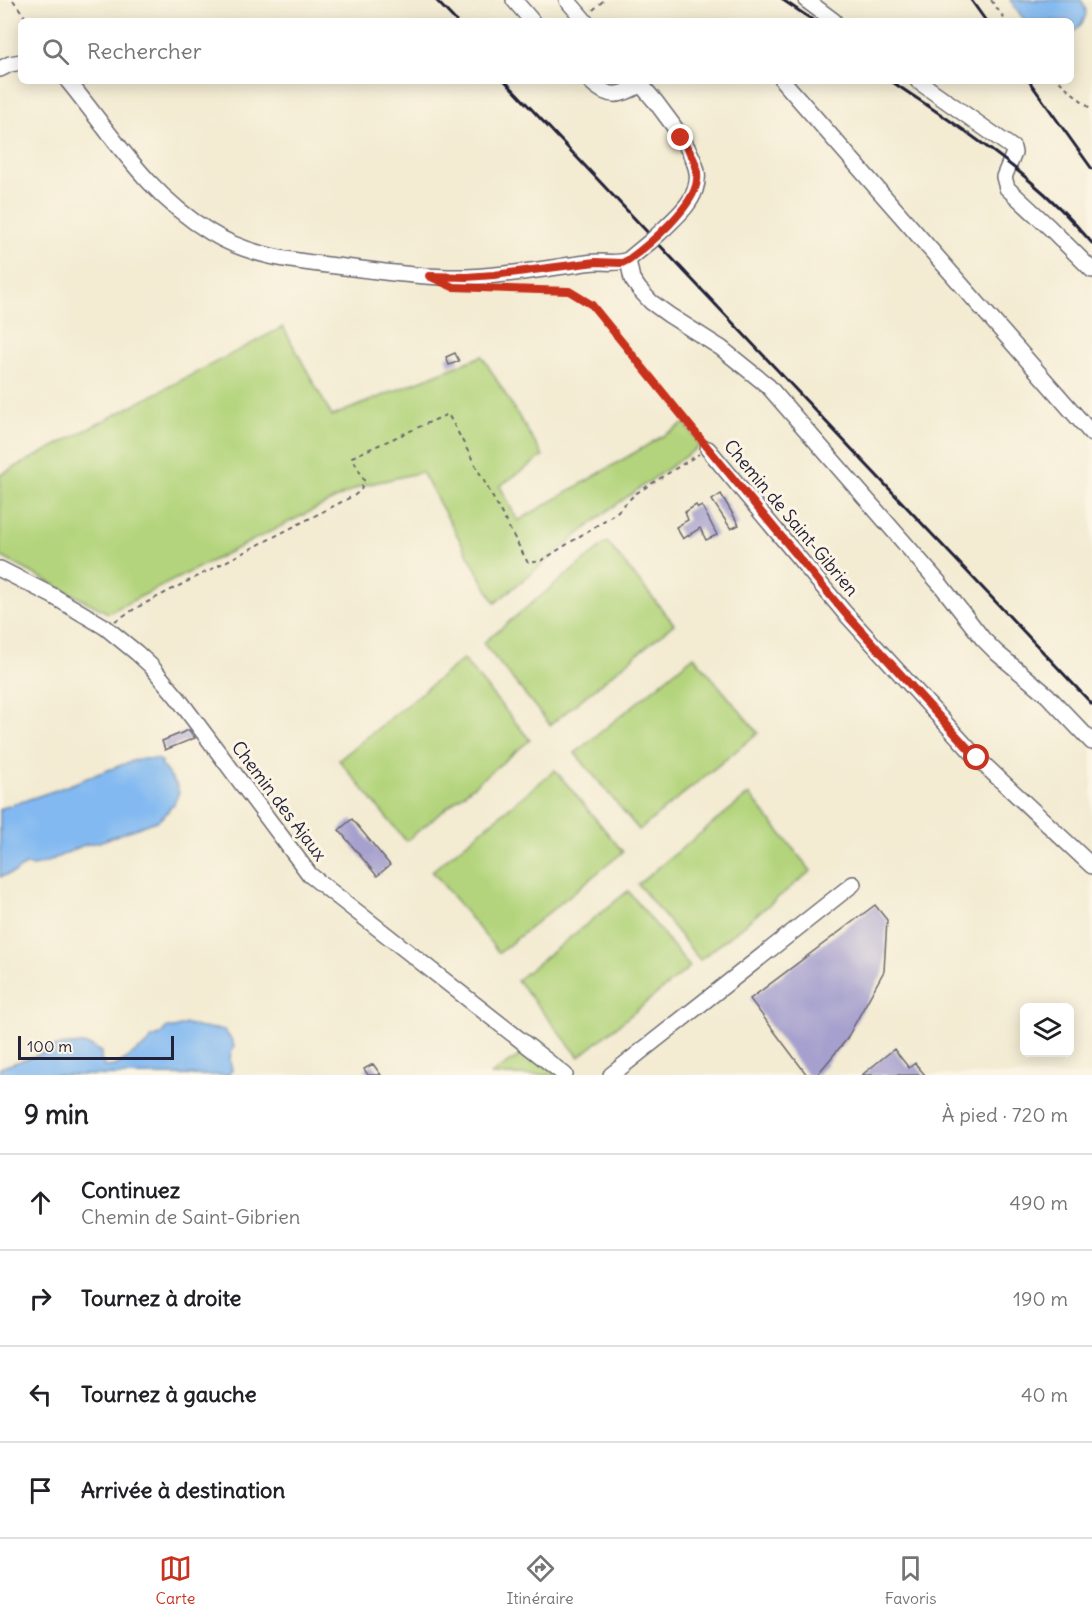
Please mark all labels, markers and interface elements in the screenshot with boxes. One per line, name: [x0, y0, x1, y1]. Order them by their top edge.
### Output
search box: [18, 18, 1074, 84]
icon: search: [39, 35, 72, 68]
text: Rechercher: [87, 37, 202, 65]
route end: [667, 124, 693, 150]
street label: Chemin de Saint-Gibrien: [719, 435, 864, 601]
street label: Chemin des Ajaux: [227, 736, 332, 865]
route start: [963, 744, 989, 770]
map controls: [1020, 1003, 1074, 1057]
button: layers: [1020, 1003, 1074, 1057]
scale bar: [18, 1033, 174, 1060]
text: 100 m: [27, 1036, 72, 1056]
text: 9 min: [24, 1098, 89, 1131]
text: À pied · 720 m: [942, 1102, 1068, 1127]
text: Continuez: [81, 1176, 180, 1204]
icon: ahead: [24, 1186, 57, 1219]
text: 490 m: [1009, 1190, 1068, 1215]
text: Chemin de Saint-Gibrien: [81, 1204, 300, 1229]
icon: right: [24, 1282, 57, 1315]
text: Tournez à droite: [81, 1284, 241, 1312]
text: 190 m: [1013, 1286, 1068, 1311]
icon: left: [24, 1378, 57, 1411]
text: Tournez à gauche: [81, 1380, 257, 1408]
text: 40 m: [1021, 1382, 1068, 1407]
icon: arrive: [24, 1474, 57, 1507]
text: Arrivée à destination: [81, 1476, 285, 1504]
tab: Carte: [156, 1552, 195, 1608]
tab: Itinéraire: [507, 1552, 574, 1608]
tab: Favoris: [885, 1552, 936, 1608]

